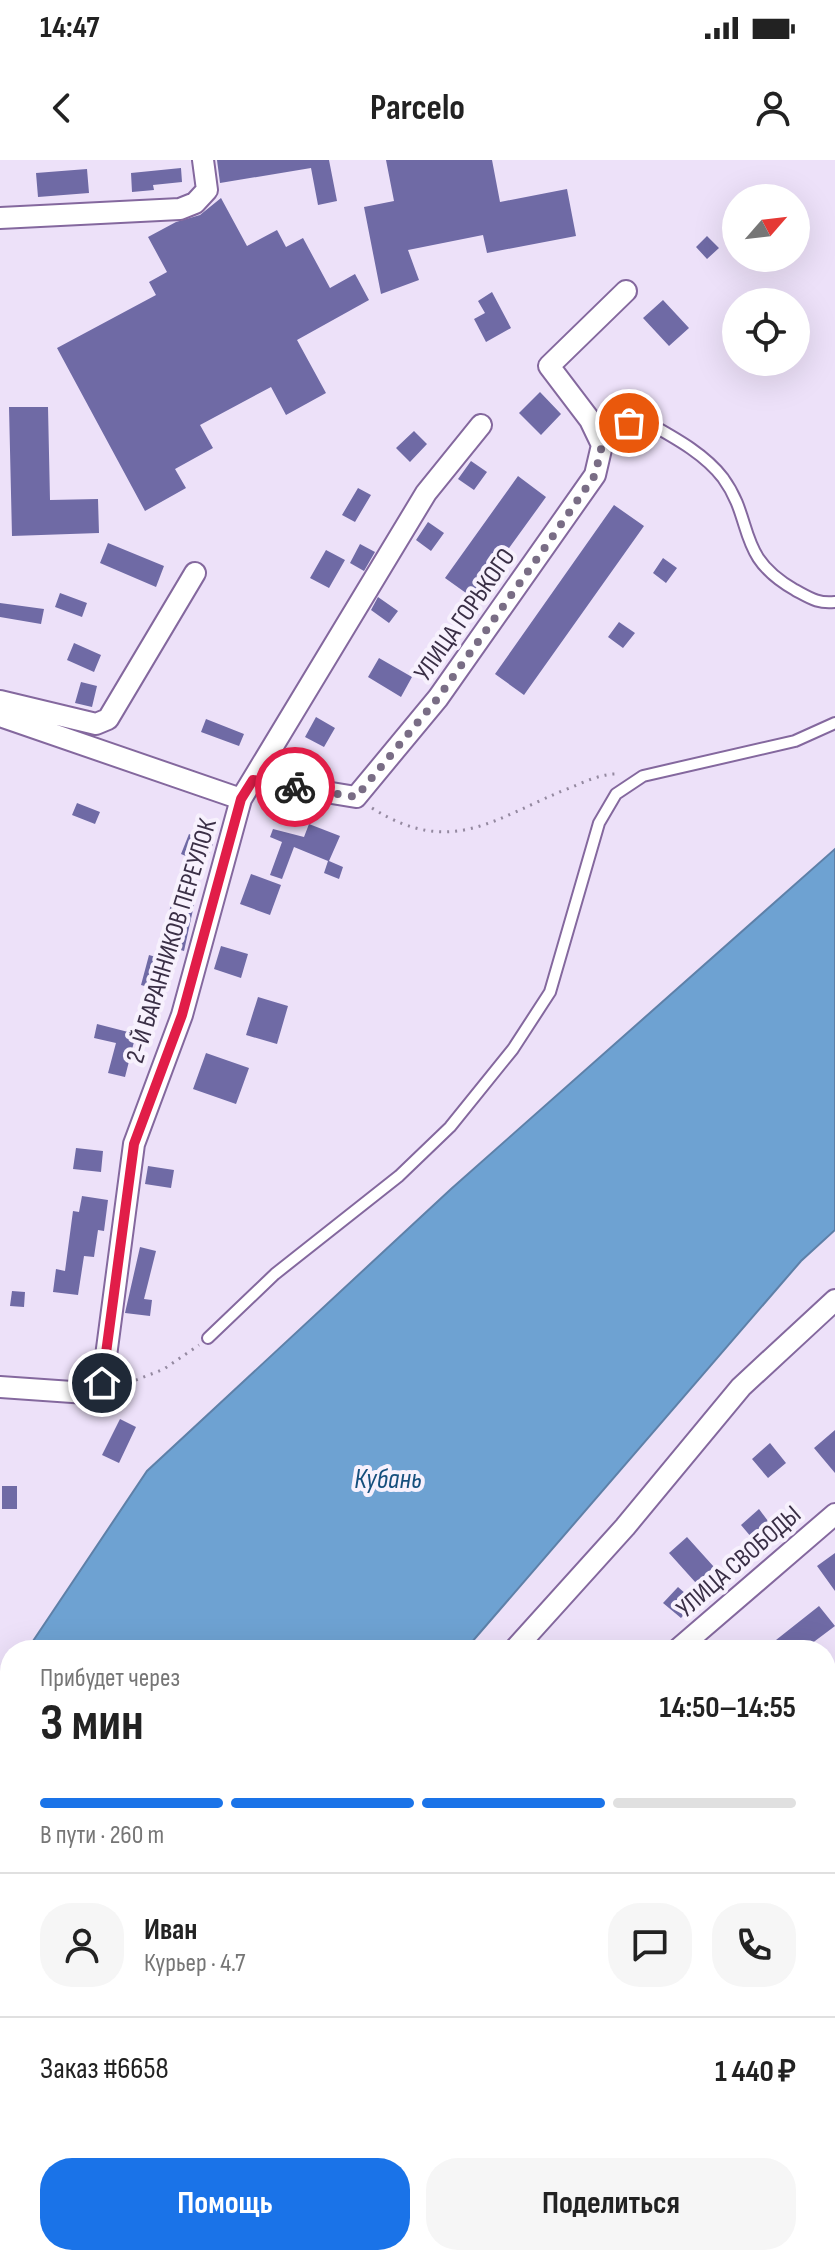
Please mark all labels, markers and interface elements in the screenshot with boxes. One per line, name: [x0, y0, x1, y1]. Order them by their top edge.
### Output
text: 14:47: [40, 10, 99, 46]
icon: back: [40, 86, 84, 130]
icon: person: [751, 86, 795, 130]
text: Parcelo: [370, 87, 465, 130]
north arrow: [722, 184, 810, 272]
map controls: [722, 184, 810, 376]
button: locate: [722, 288, 810, 376]
pin: [595, 389, 663, 457]
icon: bag: [607, 401, 651, 445]
street label: УЛИЦА ГОРЬКОГО: [408, 543, 522, 687]
courier: [255, 747, 335, 827]
icon: bike: [273, 765, 317, 809]
street label: 2-Й БАРАННИКОВ ПЕРЕУЛОК: [120, 815, 224, 1067]
pin: [68, 1349, 136, 1417]
icon: home: [80, 1361, 124, 1405]
water label: Кубань: [354, 1463, 422, 1496]
street label: УЛИЦА СВОБОДЫ: [670, 1499, 808, 1625]
text: Прибудет через: [40, 1663, 180, 1694]
text: 14:50–14:55: [660, 1690, 796, 1726]
text: 3 мин: [40, 1692, 144, 1755]
text: В пути · 260 m: [40, 1820, 164, 1851]
button: person: [40, 1903, 124, 1987]
button: chat: [608, 1903, 692, 1987]
button: phone: [712, 1903, 796, 1987]
text: Иван: [144, 1912, 197, 1948]
text: Курьер · 4.7: [144, 1948, 246, 1979]
text: Заказ #6658: [40, 2051, 169, 2087]
text: 1 440 ₽: [715, 2054, 796, 2090]
button: Помощь: [40, 2158, 410, 2250]
button: Поделиться: [426, 2158, 796, 2250]

